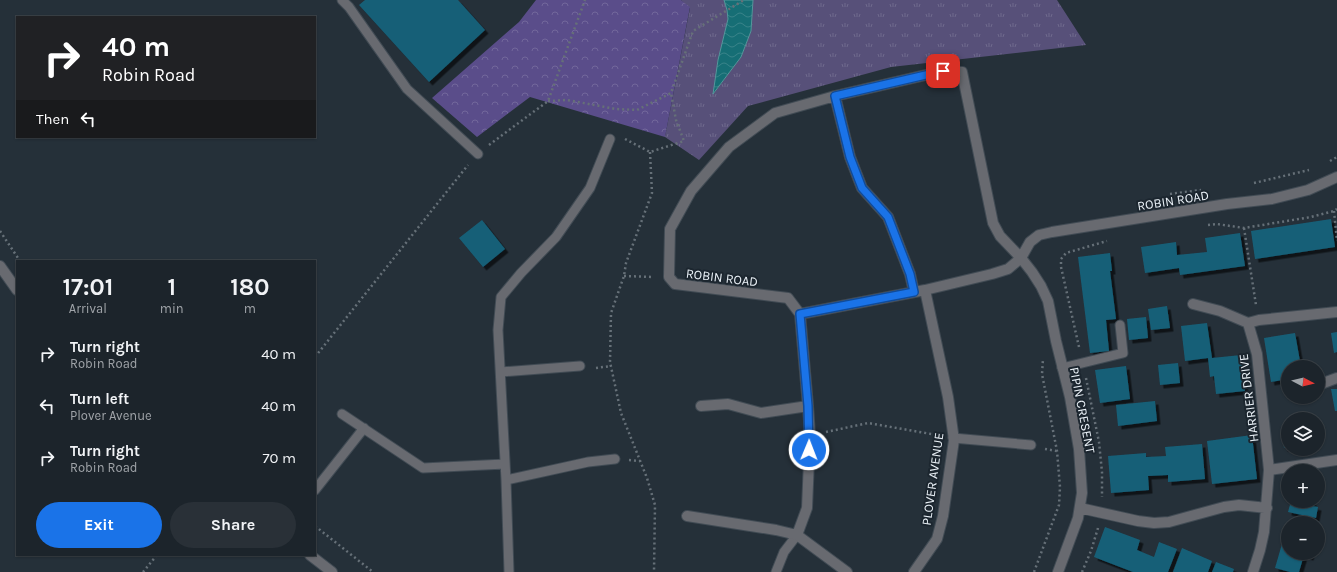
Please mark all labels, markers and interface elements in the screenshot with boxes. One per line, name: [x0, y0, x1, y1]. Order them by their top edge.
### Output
text: 40 m: [102, 30, 170, 63]
icon: right: [36, 32, 88, 84]
pin: [926, 54, 960, 88]
icon: arrive: [932, 60, 954, 82]
text: Robin Road: [102, 64, 195, 86]
icon: left: [77, 108, 99, 130]
text: Then: [36, 110, 69, 128]
street label: ROBIN ROAD: [1136, 187, 1210, 214]
street label: ROBIN ROAD: [685, 266, 759, 289]
text: 17:01: [63, 273, 113, 301]
text: 1: [167, 273, 176, 301]
text: 180: [230, 273, 269, 301]
text: Arrival: [69, 301, 107, 316]
text: min: [160, 301, 184, 316]
text: m: [244, 301, 256, 316]
text: Turn right: [70, 338, 140, 356]
icon: right: [36, 343, 58, 365]
text: 40 m: [261, 345, 296, 363]
street label: HARRIER DRIVE: [1236, 353, 1261, 443]
text: Robin Road: [70, 356, 138, 371]
north arrow: [1281, 360, 1325, 404]
map controls: [1281, 360, 1325, 560]
street label: PIPIN CRESENT: [1067, 366, 1098, 455]
text: Turn left: [70, 390, 129, 408]
icon: left: [36, 395, 58, 417]
text: 40 m: [261, 397, 296, 415]
text: Plover Avenue: [70, 408, 152, 423]
button: layers: [1281, 412, 1325, 456]
position arrow: [788, 429, 830, 471]
street label: PLOVER AVENUE: [919, 432, 946, 526]
text: Turn right: [70, 442, 140, 460]
icon: right: [36, 447, 58, 469]
text: 70 m: [262, 449, 296, 467]
text: Robin Road: [70, 460, 138, 475]
button: +: [1281, 464, 1325, 508]
button: Exit: [36, 502, 162, 548]
button: Share: [170, 502, 296, 548]
button: −: [1281, 516, 1325, 560]

